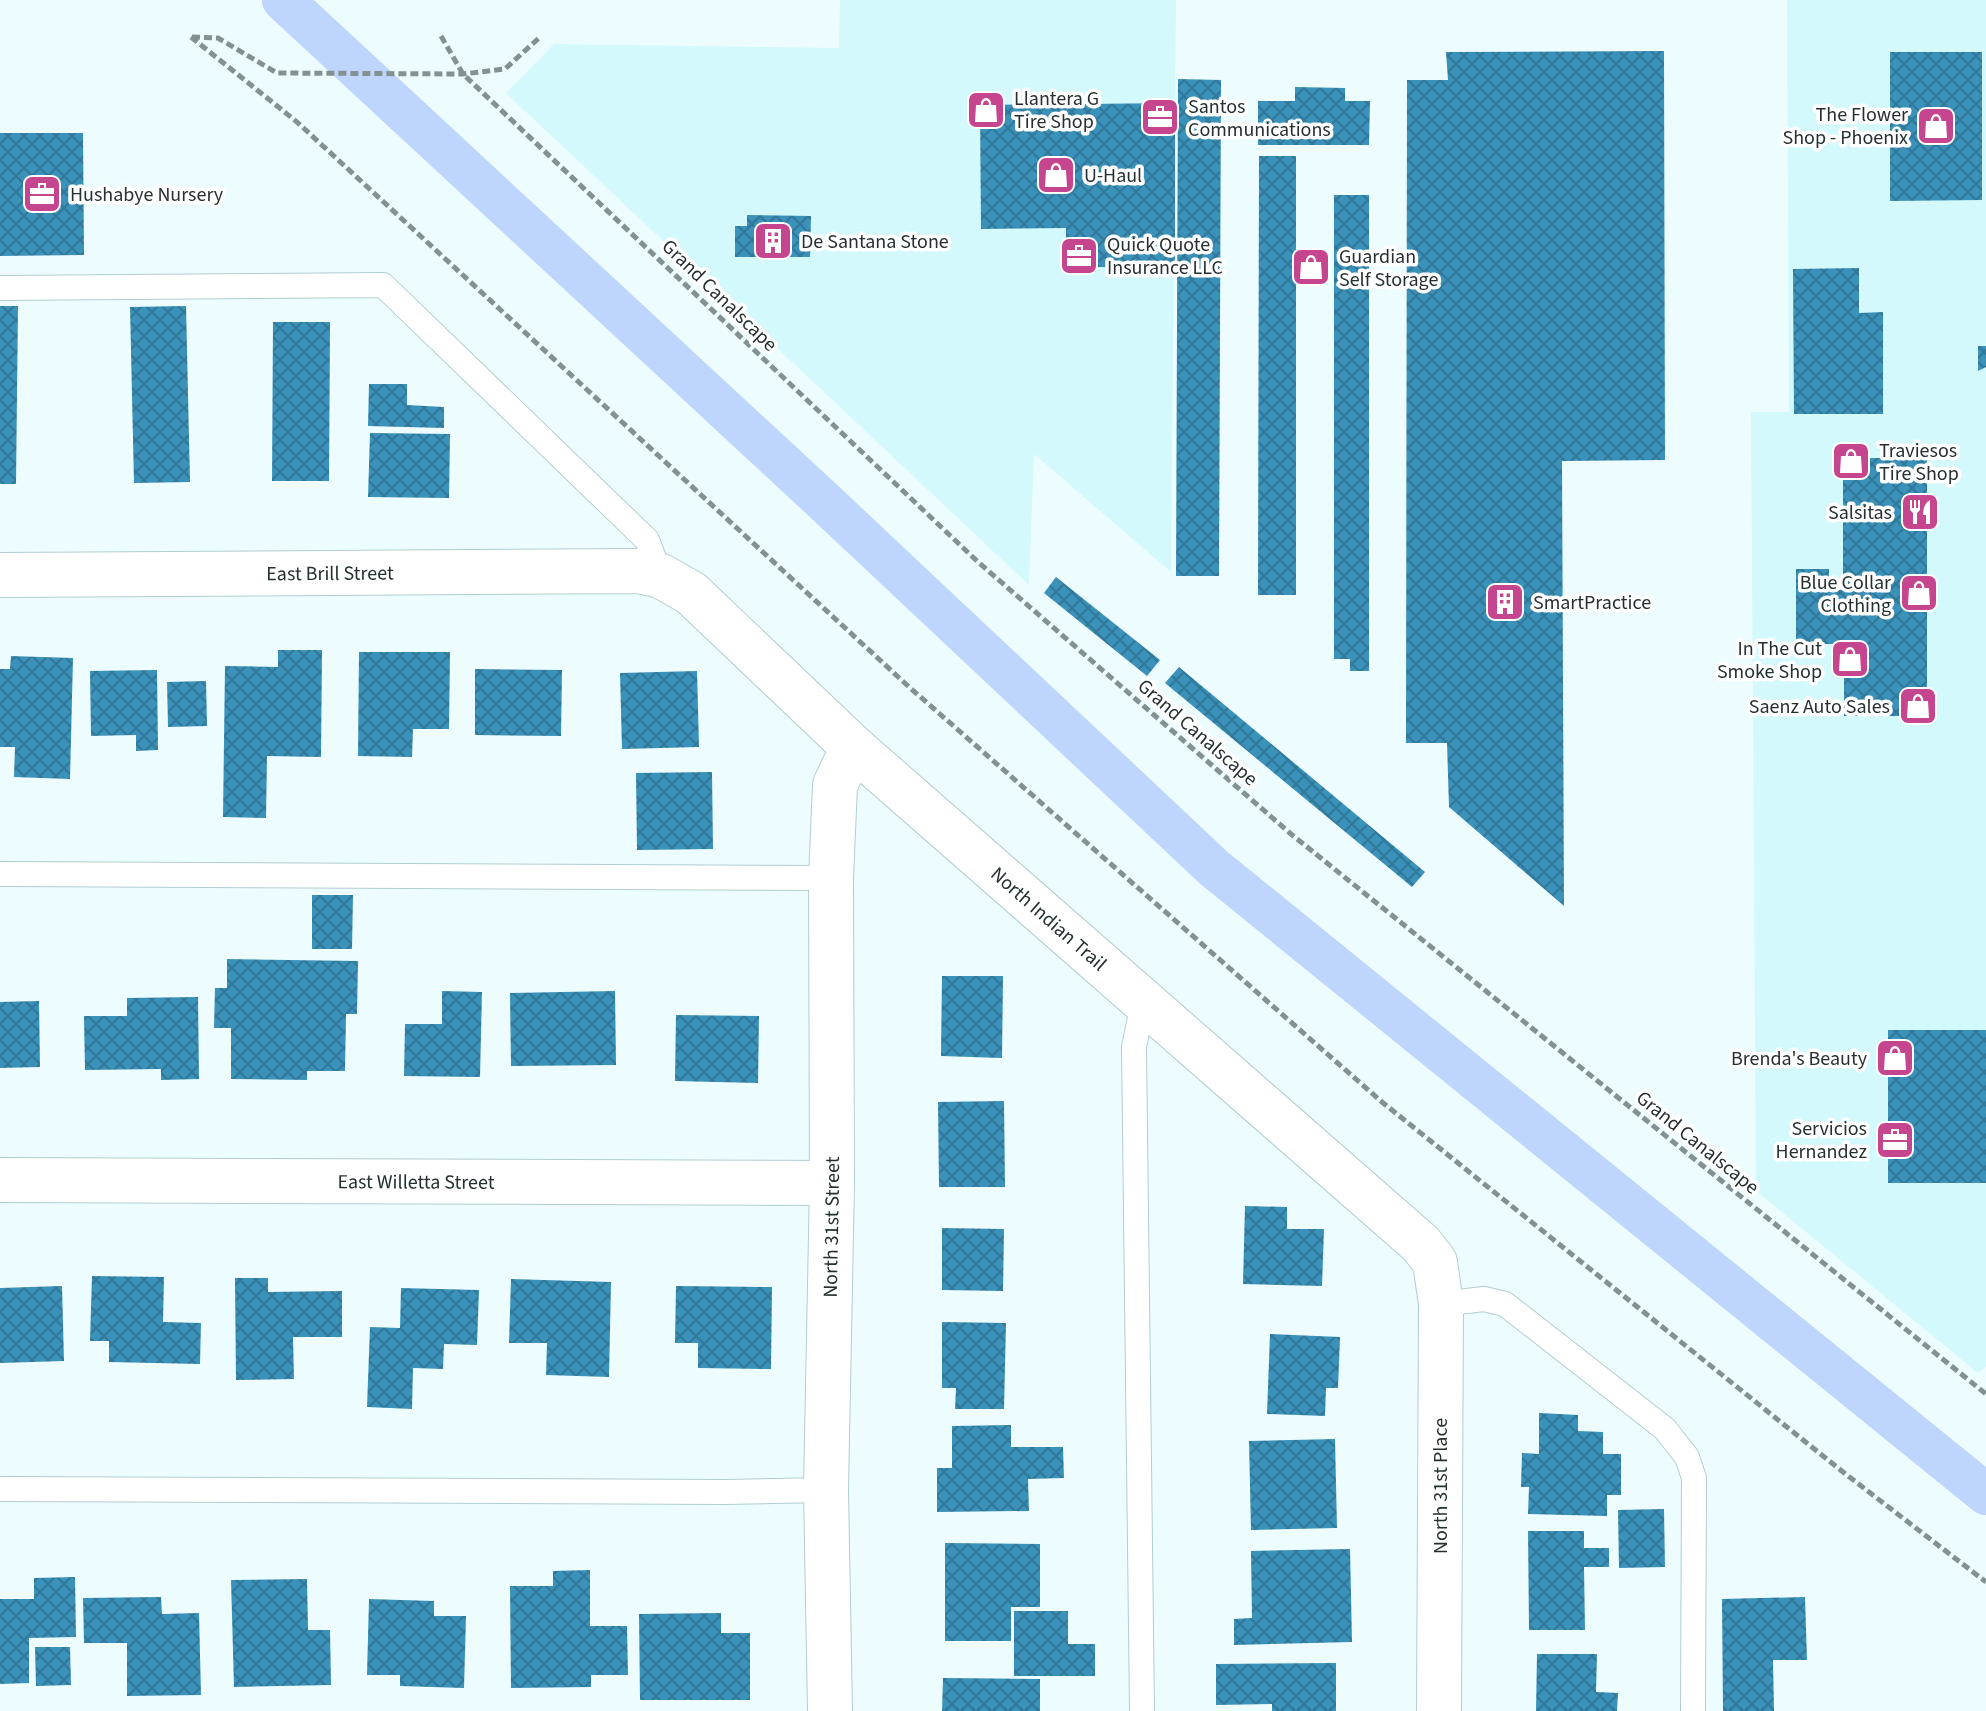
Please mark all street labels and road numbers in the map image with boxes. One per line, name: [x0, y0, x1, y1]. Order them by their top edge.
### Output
street label: Grand Canalscape: [655, 233, 783, 358]
street label: East Brill Street: [266, 560, 394, 588]
street label: Grand Canalscape: [1131, 673, 1264, 793]
street label: North Indian Trail: [984, 861, 1113, 978]
street label: Grand Canalscape: [1630, 1084, 1765, 1201]
street label: North 31st Street: [817, 1156, 847, 1298]
street label: East Willetta Street: [337, 1168, 495, 1197]
street label: North 31st Place: [1427, 1418, 1455, 1554]

